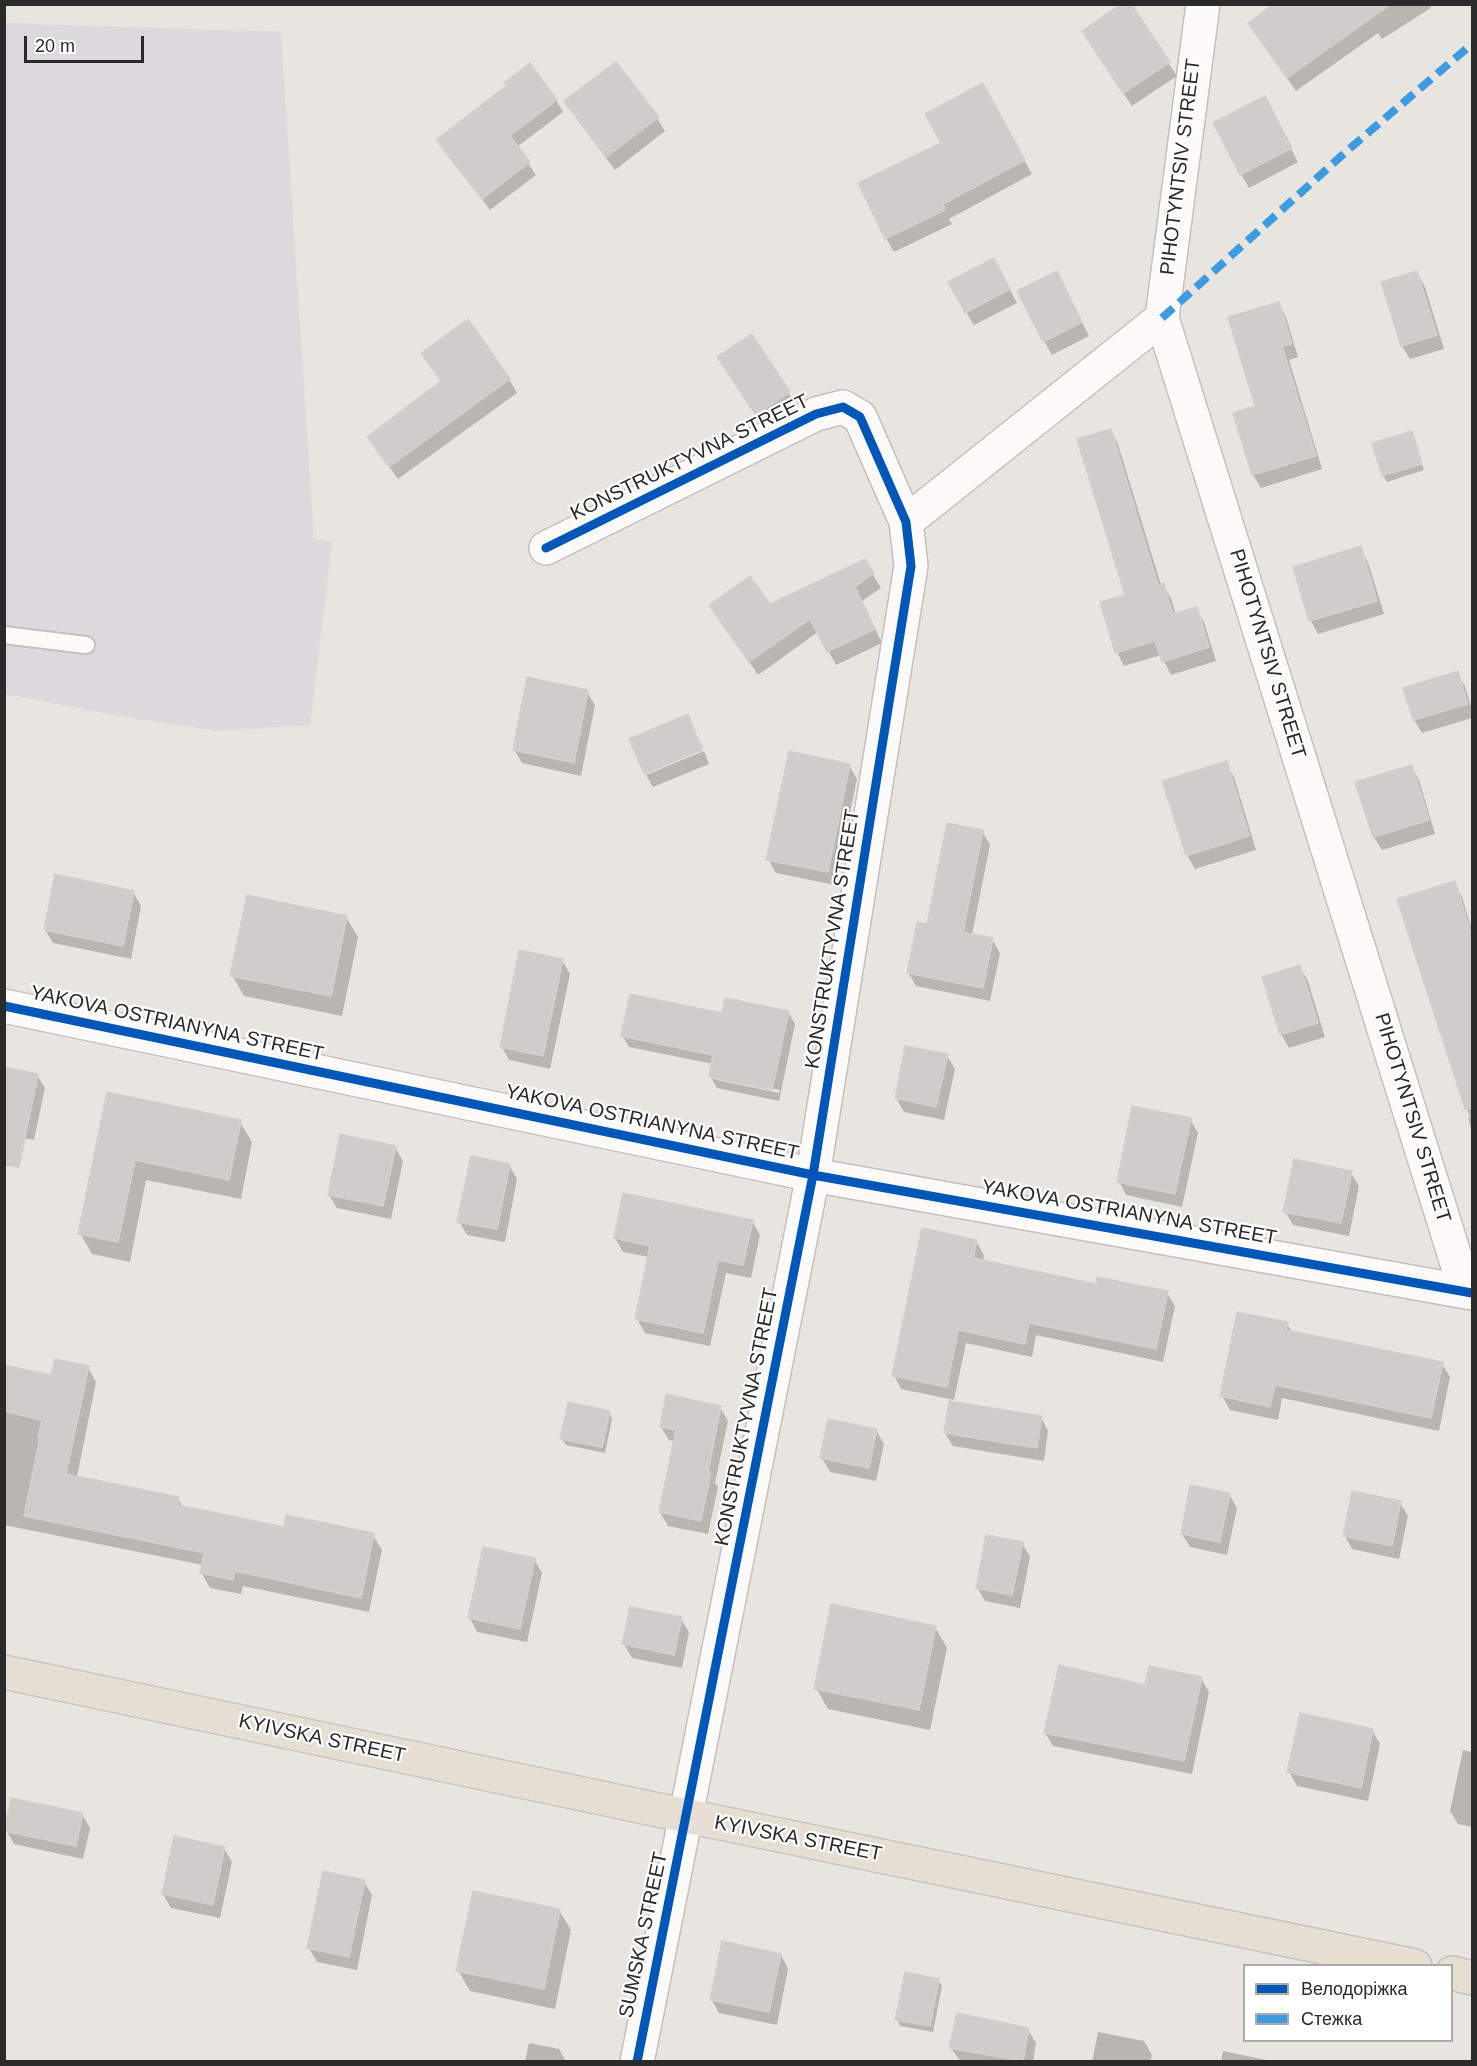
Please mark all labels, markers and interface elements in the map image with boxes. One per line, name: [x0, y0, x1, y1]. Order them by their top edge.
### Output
scale bar: [27, 24, 147, 62]
text: 20 m: [35, 36, 75, 56]
street label: PIHOTYNTSIV STREET: [1156, 57, 1206, 277]
street label: KONSTRUKTYVNA STREET: [567, 390, 813, 526]
street label: PIHOTYNTSIV STREET: [1224, 546, 1310, 762]
street label: KONSTRUKTYVNA STREET: [801, 808, 865, 1070]
street label: YAKOVA OSTRIANYNA STREET: [28, 981, 326, 1067]
street label: PIHOTYNTSIV STREET: [1369, 1010, 1455, 1226]
street label: YAKOVA OSTRIANYNA STREET: [503, 1080, 801, 1166]
street label: YAKOVA OSTRIANYNA STREET: [980, 1175, 1278, 1251]
street label: KONSTRUKTYVNA STREET: [710, 1286, 784, 1548]
street label: KYIVSKA STREET: [236, 1710, 408, 1768]
street label: KYIVSKA STREET: [712, 1811, 884, 1867]
street label: SUMSKA STREET: [615, 1850, 673, 2020]
legend: [1243, 1964, 1453, 2042]
text: Велодоріжка: [1301, 1979, 1408, 1999]
text: Стежка: [1301, 2009, 1362, 2029]

